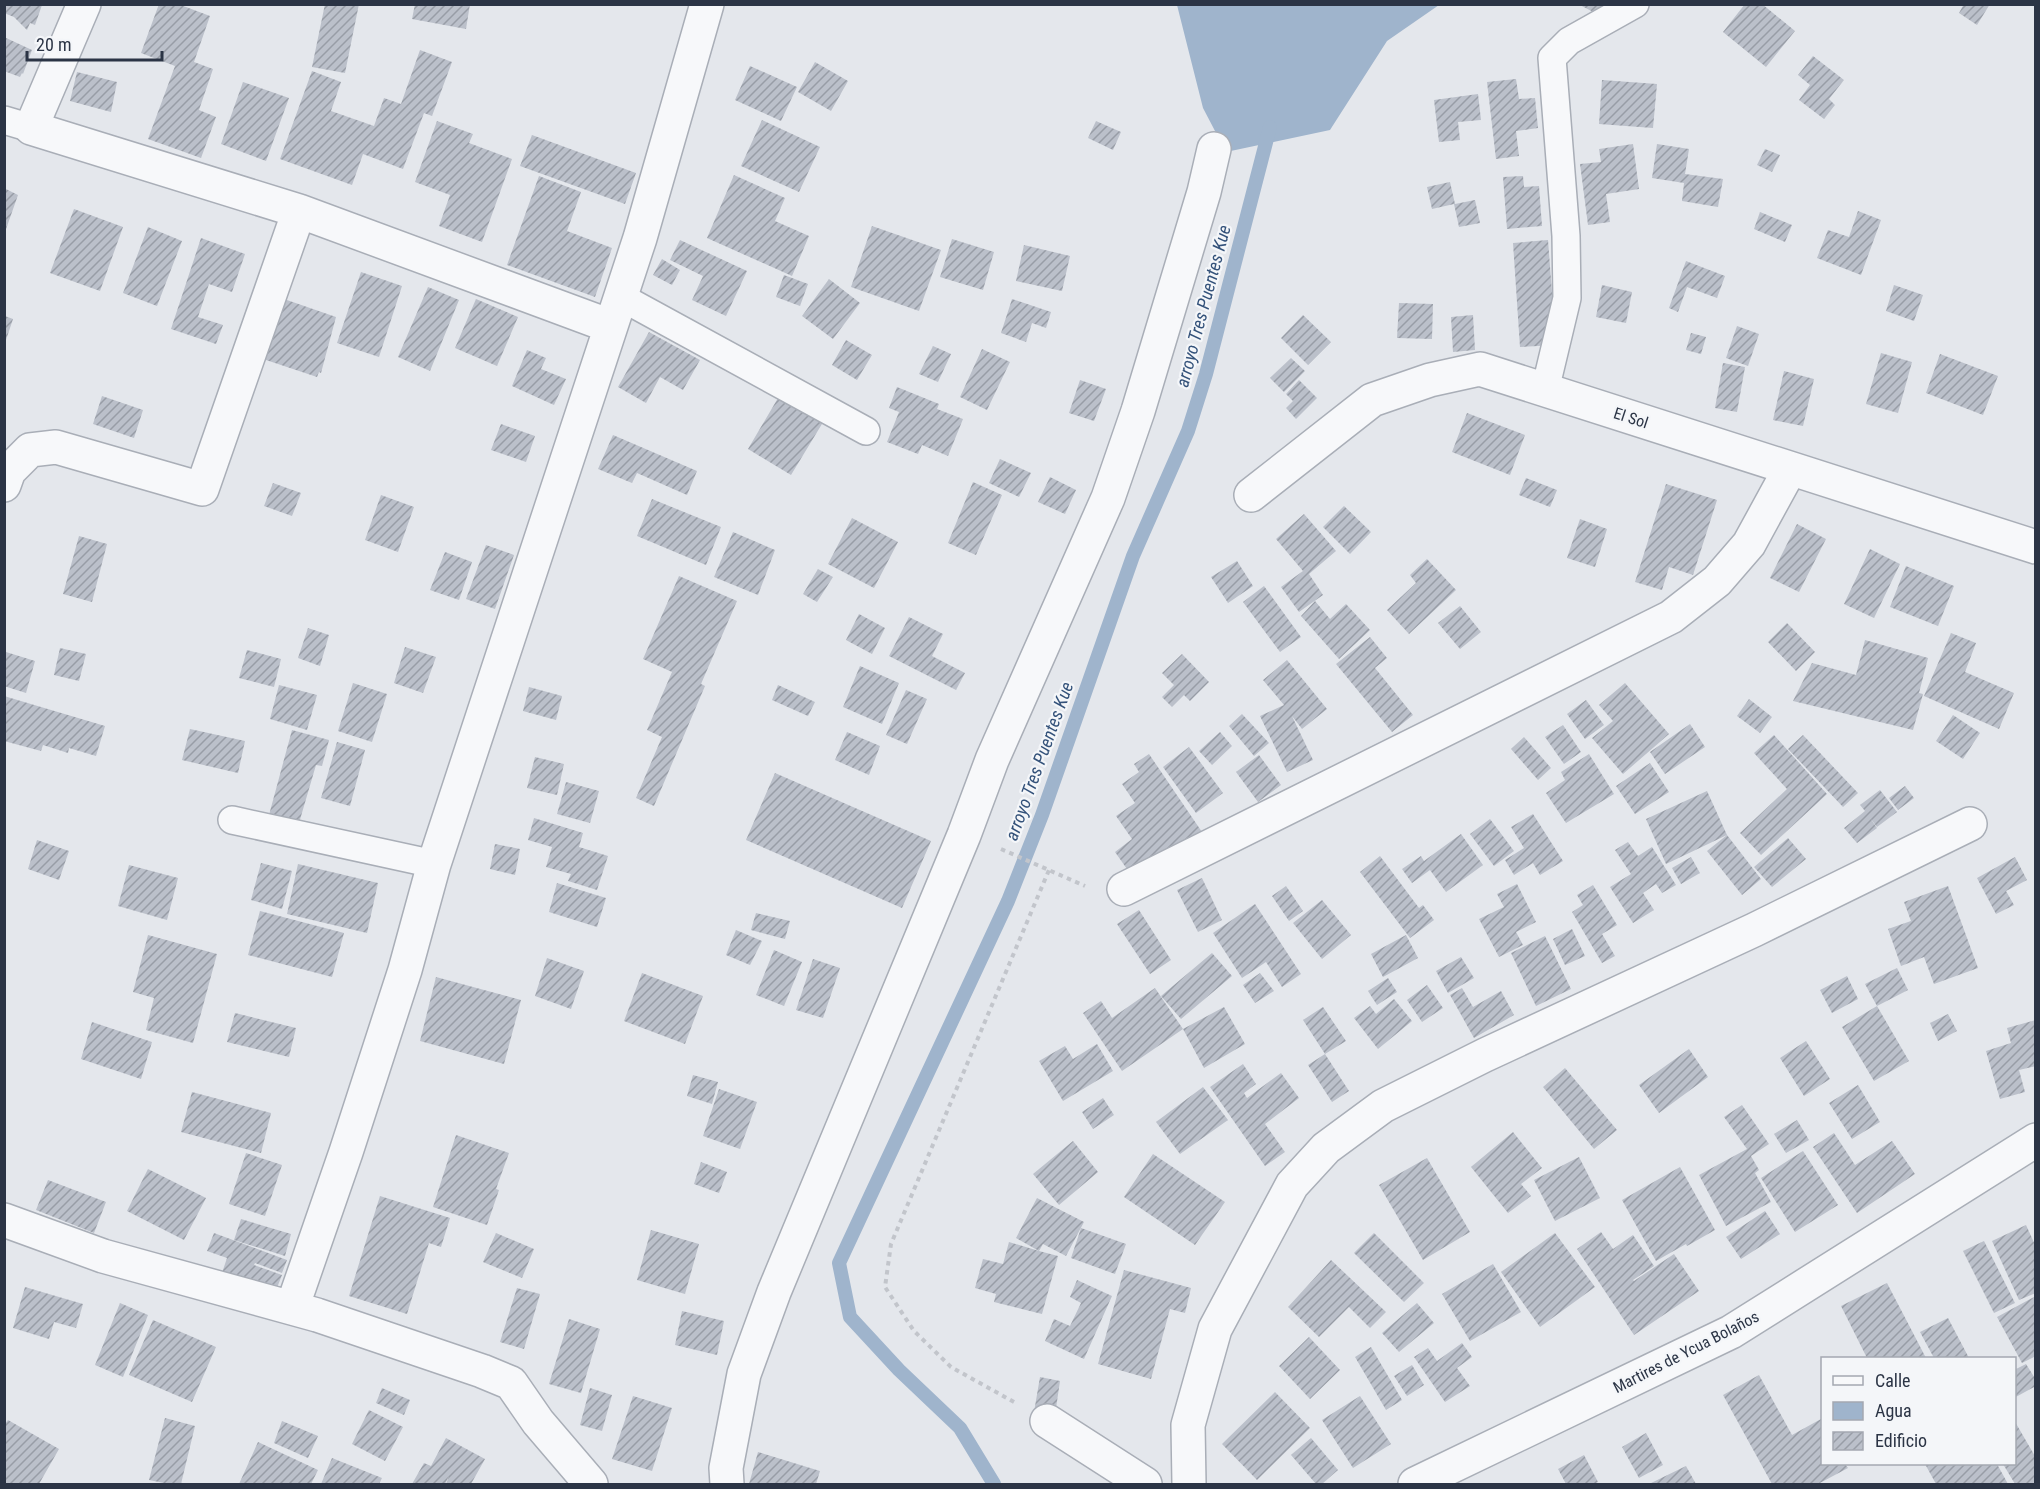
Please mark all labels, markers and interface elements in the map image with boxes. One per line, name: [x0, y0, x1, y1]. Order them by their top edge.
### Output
scale bar: [27, 24, 162, 62]
text: 20 m: [36, 34, 71, 55]
water label: arroyo Tres Puentes Kue: [1171, 223, 1235, 389]
street label: El Sol: [1611, 404, 1651, 432]
water label: arroyo Tres Puentes Kue: [1001, 679, 1077, 843]
street label: Martires de Ycua Bolaños: [1610, 1307, 1762, 1397]
legend: [1821, 1357, 2016, 1465]
text: Calle: [1875, 1370, 1911, 1391]
text: Agua: [1875, 1400, 1912, 1421]
text: Edificio: [1875, 1430, 1927, 1451]

